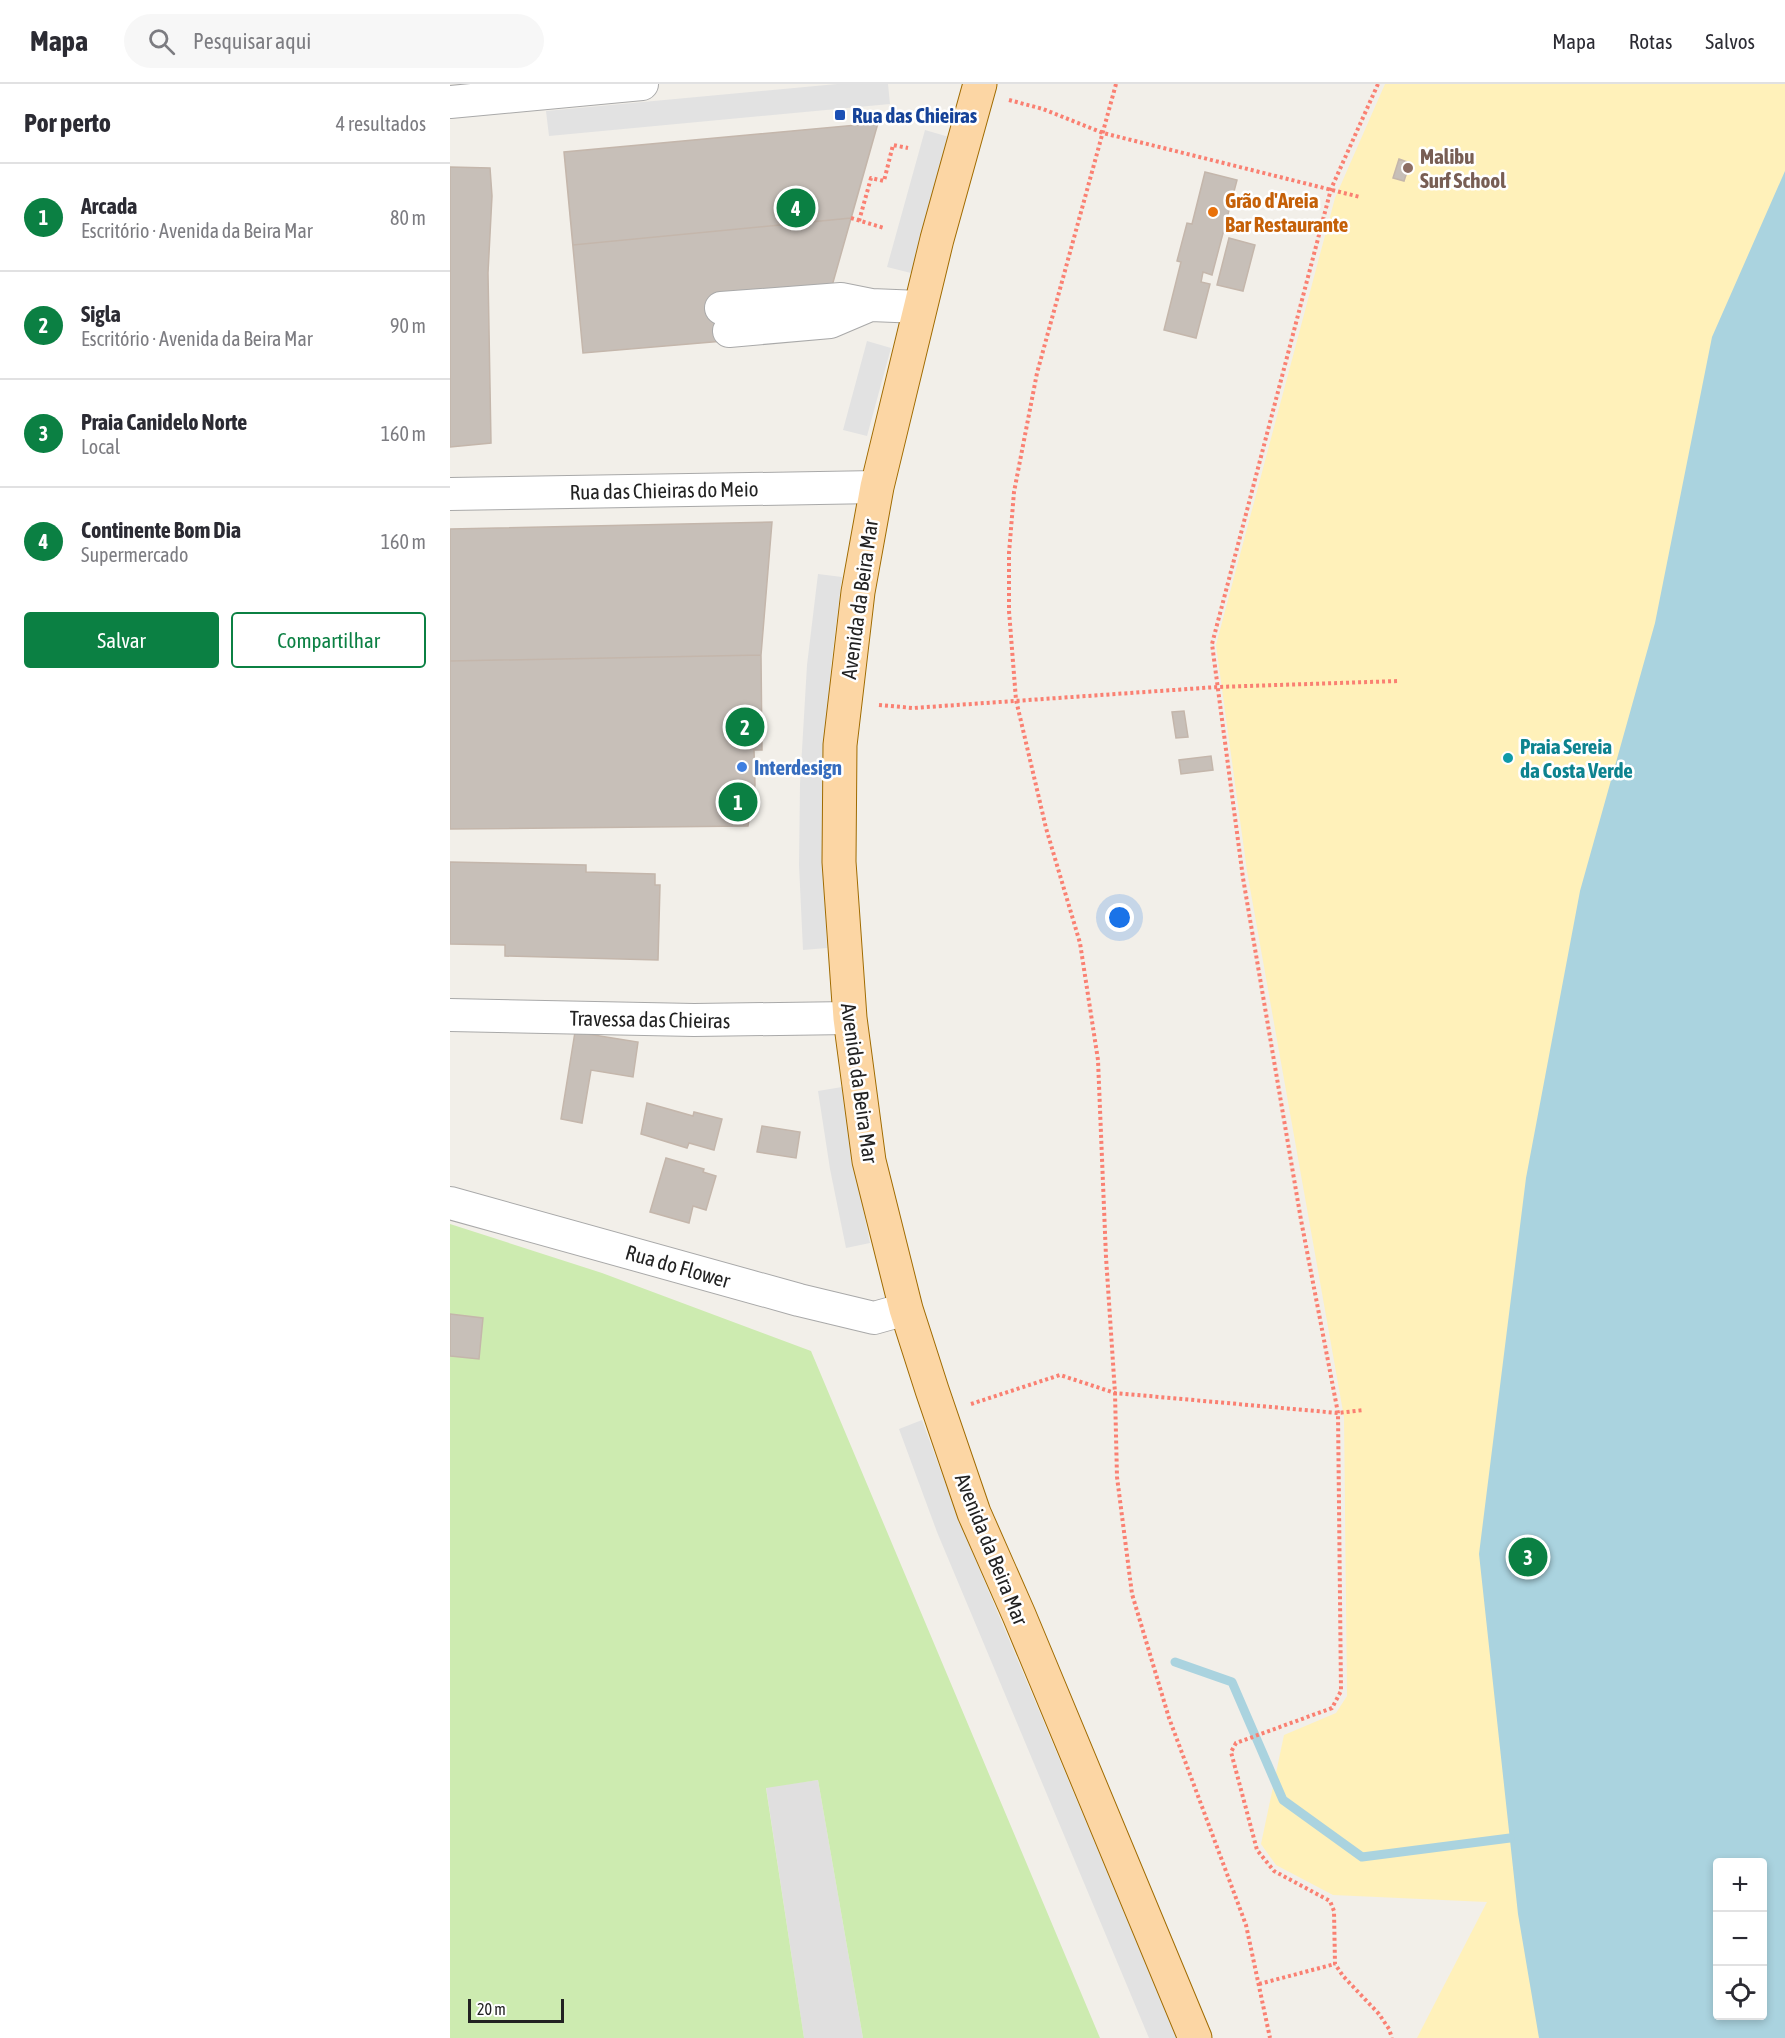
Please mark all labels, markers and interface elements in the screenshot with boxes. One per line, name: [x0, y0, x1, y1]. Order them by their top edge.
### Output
search box: [124, 14, 544, 68]
text: Mapa: [30, 25, 88, 57]
icon: search: [145, 25, 178, 58]
text: Pesquisar aqui: [193, 28, 311, 54]
text: Mapa: [1552, 29, 1596, 53]
text: Rotas: [1629, 29, 1672, 53]
text: Salvos: [1705, 29, 1755, 53]
place label: Rua das Chieiras: [852, 103, 978, 127]
text: Por perto: [24, 108, 111, 138]
marker: Rua das Chieiras: [833, 108, 847, 122]
text: 4 resultados: [336, 112, 426, 135]
place label: Malibu Surf School: [1420, 144, 1506, 192]
marker: Malibu Surf School: [1401, 161, 1415, 175]
pin: 4: [776, 186, 816, 230]
place label: Grão d'Areia Bar Restaurante: [1225, 188, 1348, 236]
text: Arcada: [81, 193, 137, 219]
marker: Grão d'Areia Bar Restaurante: [1206, 205, 1220, 219]
text: 1: [39, 206, 48, 229]
text: 80 m: [390, 206, 426, 229]
text: Escritório · Avenida da Beira Mar: [81, 219, 313, 242]
text: Sigla: [81, 301, 121, 327]
text: 2: [39, 314, 48, 337]
text: 90 m: [390, 314, 426, 337]
text: Escritório · Avenida da Beira Mar: [81, 327, 313, 350]
text: Praia Canidelo Norte: [81, 409, 247, 435]
text: 3: [39, 422, 48, 445]
text: 160 m: [381, 422, 426, 445]
text: Local: [81, 435, 120, 458]
street label: Rua das Chieiras do Meio: [569, 476, 759, 504]
text: Continente Bom Dia: [81, 517, 241, 543]
street label: Avenida da Beira Mar: [836, 517, 882, 681]
text: 4: [39, 530, 48, 553]
text: 160 m: [381, 530, 426, 553]
text: Supermercado: [81, 543, 188, 566]
button: Salvar: [24, 612, 219, 668]
button: Compartilhar: [231, 612, 426, 668]
pin: 2: [726, 704, 764, 750]
place label: Praia Sereia da Costa Verde: [1520, 734, 1633, 782]
marker: Praia Sereia da Costa Verde: [1501, 751, 1515, 765]
place label: Interdesign: [754, 755, 842, 779]
marker: Interdesign: [735, 760, 749, 774]
pin: 1: [718, 780, 758, 824]
your location: [1105, 903, 1134, 932]
street label: Avenida da Beira Mar: [837, 1001, 883, 1165]
street label: Travessa das Chieiras: [569, 1006, 731, 1032]
street label: Rua do Flower: [623, 1240, 734, 1293]
street label: Avenida da Beira Mar: [951, 1470, 1034, 1629]
pin: 3: [1508, 1534, 1548, 1580]
map controls: [1713, 1858, 1767, 2020]
button: +: [1713, 1858, 1767, 1912]
button: −: [1713, 1912, 1767, 1966]
button: locate: [1713, 1966, 1767, 2020]
scale bar: [468, 1996, 564, 2024]
text: 20 m: [477, 2000, 506, 2018]

